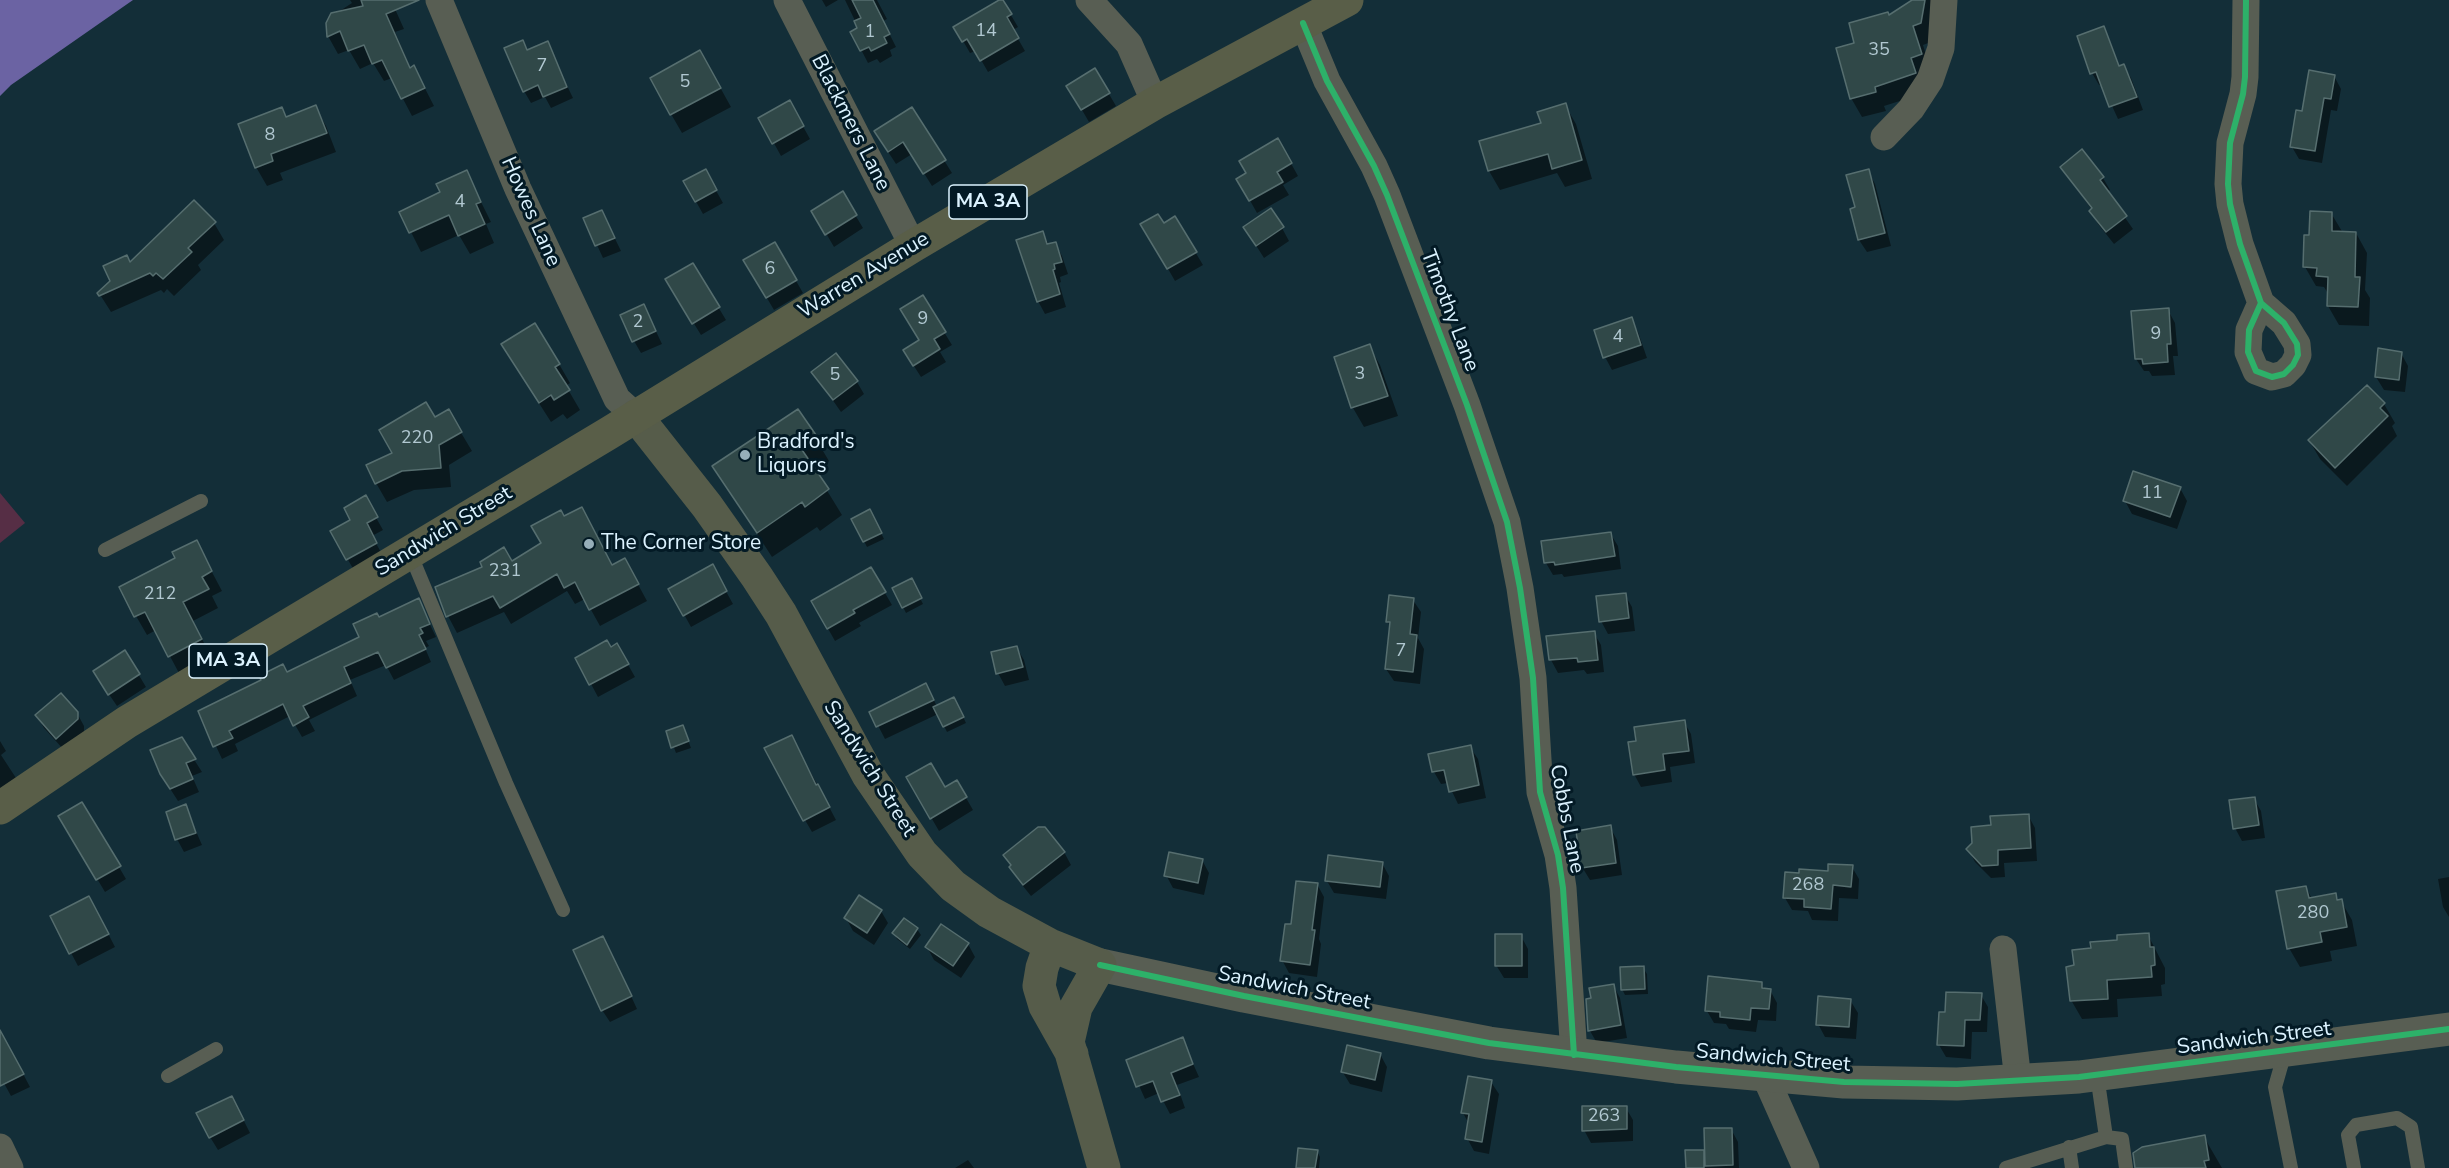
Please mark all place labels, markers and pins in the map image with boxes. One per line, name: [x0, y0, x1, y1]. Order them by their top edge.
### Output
place label: Bradford's Liquors: [757, 430, 855, 480]
marker: Bradford's Liquors: [738, 448, 752, 462]
place label: The Corner Store: [601, 531, 761, 557]
marker: The Corner Store: [582, 537, 596, 551]

